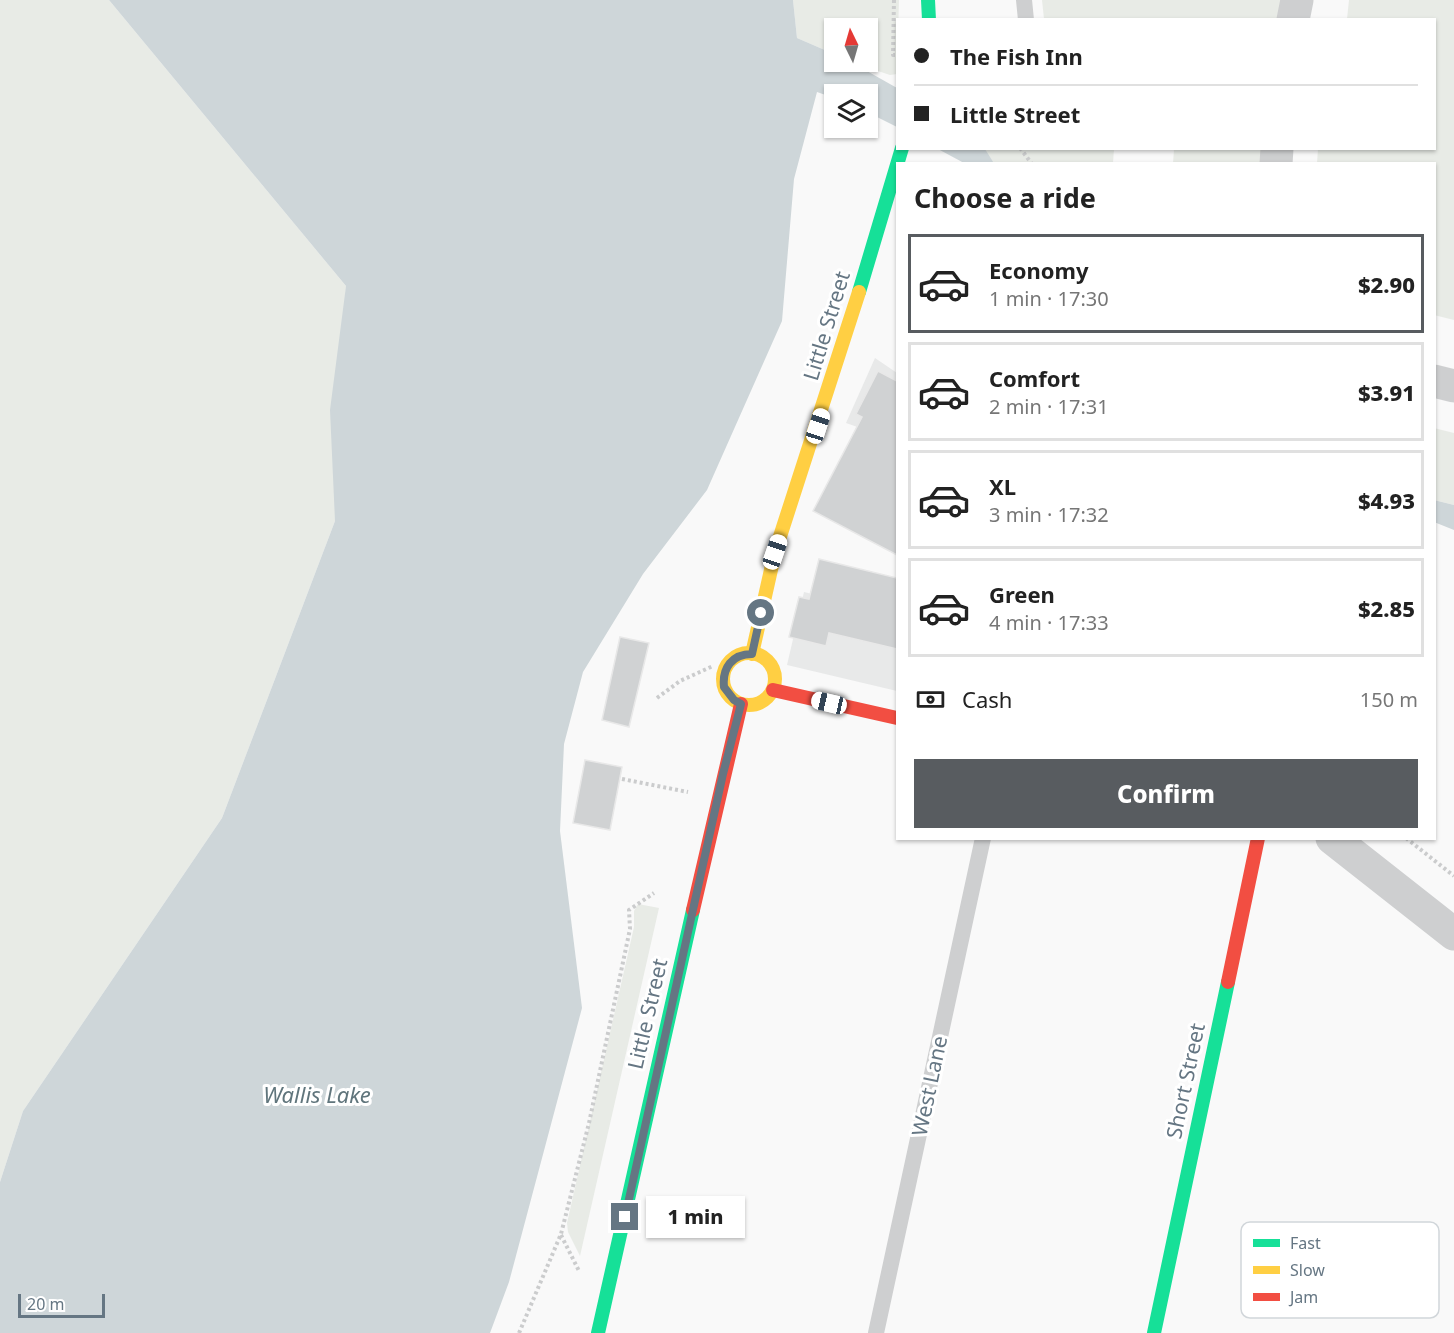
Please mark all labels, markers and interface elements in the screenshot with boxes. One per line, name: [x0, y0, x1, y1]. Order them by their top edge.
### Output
north arrow: [824, 18, 878, 72]
map controls: [824, 18, 878, 138]
text: The Fish Inn: [950, 41, 1083, 71]
button: layers: [824, 84, 878, 138]
text: Little Street: [950, 99, 1080, 129]
text: Choose a ride: [914, 179, 1096, 216]
text: Economy: [989, 255, 1088, 285]
icon: car: [917, 257, 971, 311]
street label: Little Street: [796, 267, 856, 384]
text: $2.90: [1358, 269, 1415, 299]
text: 1 min · 17:30: [989, 285, 1109, 312]
text: Comfort: [989, 363, 1080, 393]
icon: car: [917, 365, 971, 419]
text: $3.91: [1358, 377, 1415, 407]
text: 2 min · 17:31: [989, 393, 1109, 420]
car: [804, 406, 832, 446]
text: XL: [989, 471, 1016, 501]
icon: car: [917, 473, 971, 527]
text: $4.93: [1358, 485, 1415, 515]
text: 3 min · 17:32: [989, 501, 1109, 528]
car: [761, 532, 789, 572]
text: Green: [989, 579, 1055, 609]
icon: car: [917, 581, 971, 635]
text: $2.85: [1358, 593, 1415, 623]
route start: [747, 599, 774, 626]
text: 4 min · 17:33: [989, 609, 1109, 636]
icon: cash: [914, 683, 947, 716]
text: Cash: [962, 684, 1012, 714]
text: 150 m: [1360, 686, 1418, 713]
car: [809, 690, 849, 716]
button: Confirm: [914, 759, 1418, 828]
street label: Little Street: [621, 955, 673, 1072]
street label: Short Street: [1159, 1020, 1211, 1141]
street label: West Lane: [905, 1033, 953, 1138]
water label: Wallis Lake: [263, 1079, 371, 1109]
callout: 1 min: [646, 1196, 745, 1238]
route end: [611, 1203, 638, 1230]
text: 1 min: [668, 1203, 723, 1230]
legend: [1241, 1222, 1439, 1318]
text: Fast: [1290, 1232, 1321, 1254]
text: Slow: [1290, 1259, 1325, 1281]
text: Jam: [1288, 1286, 1318, 1308]
scale bar: [18, 1291, 105, 1318]
text: 20 m: [27, 1293, 64, 1315]

